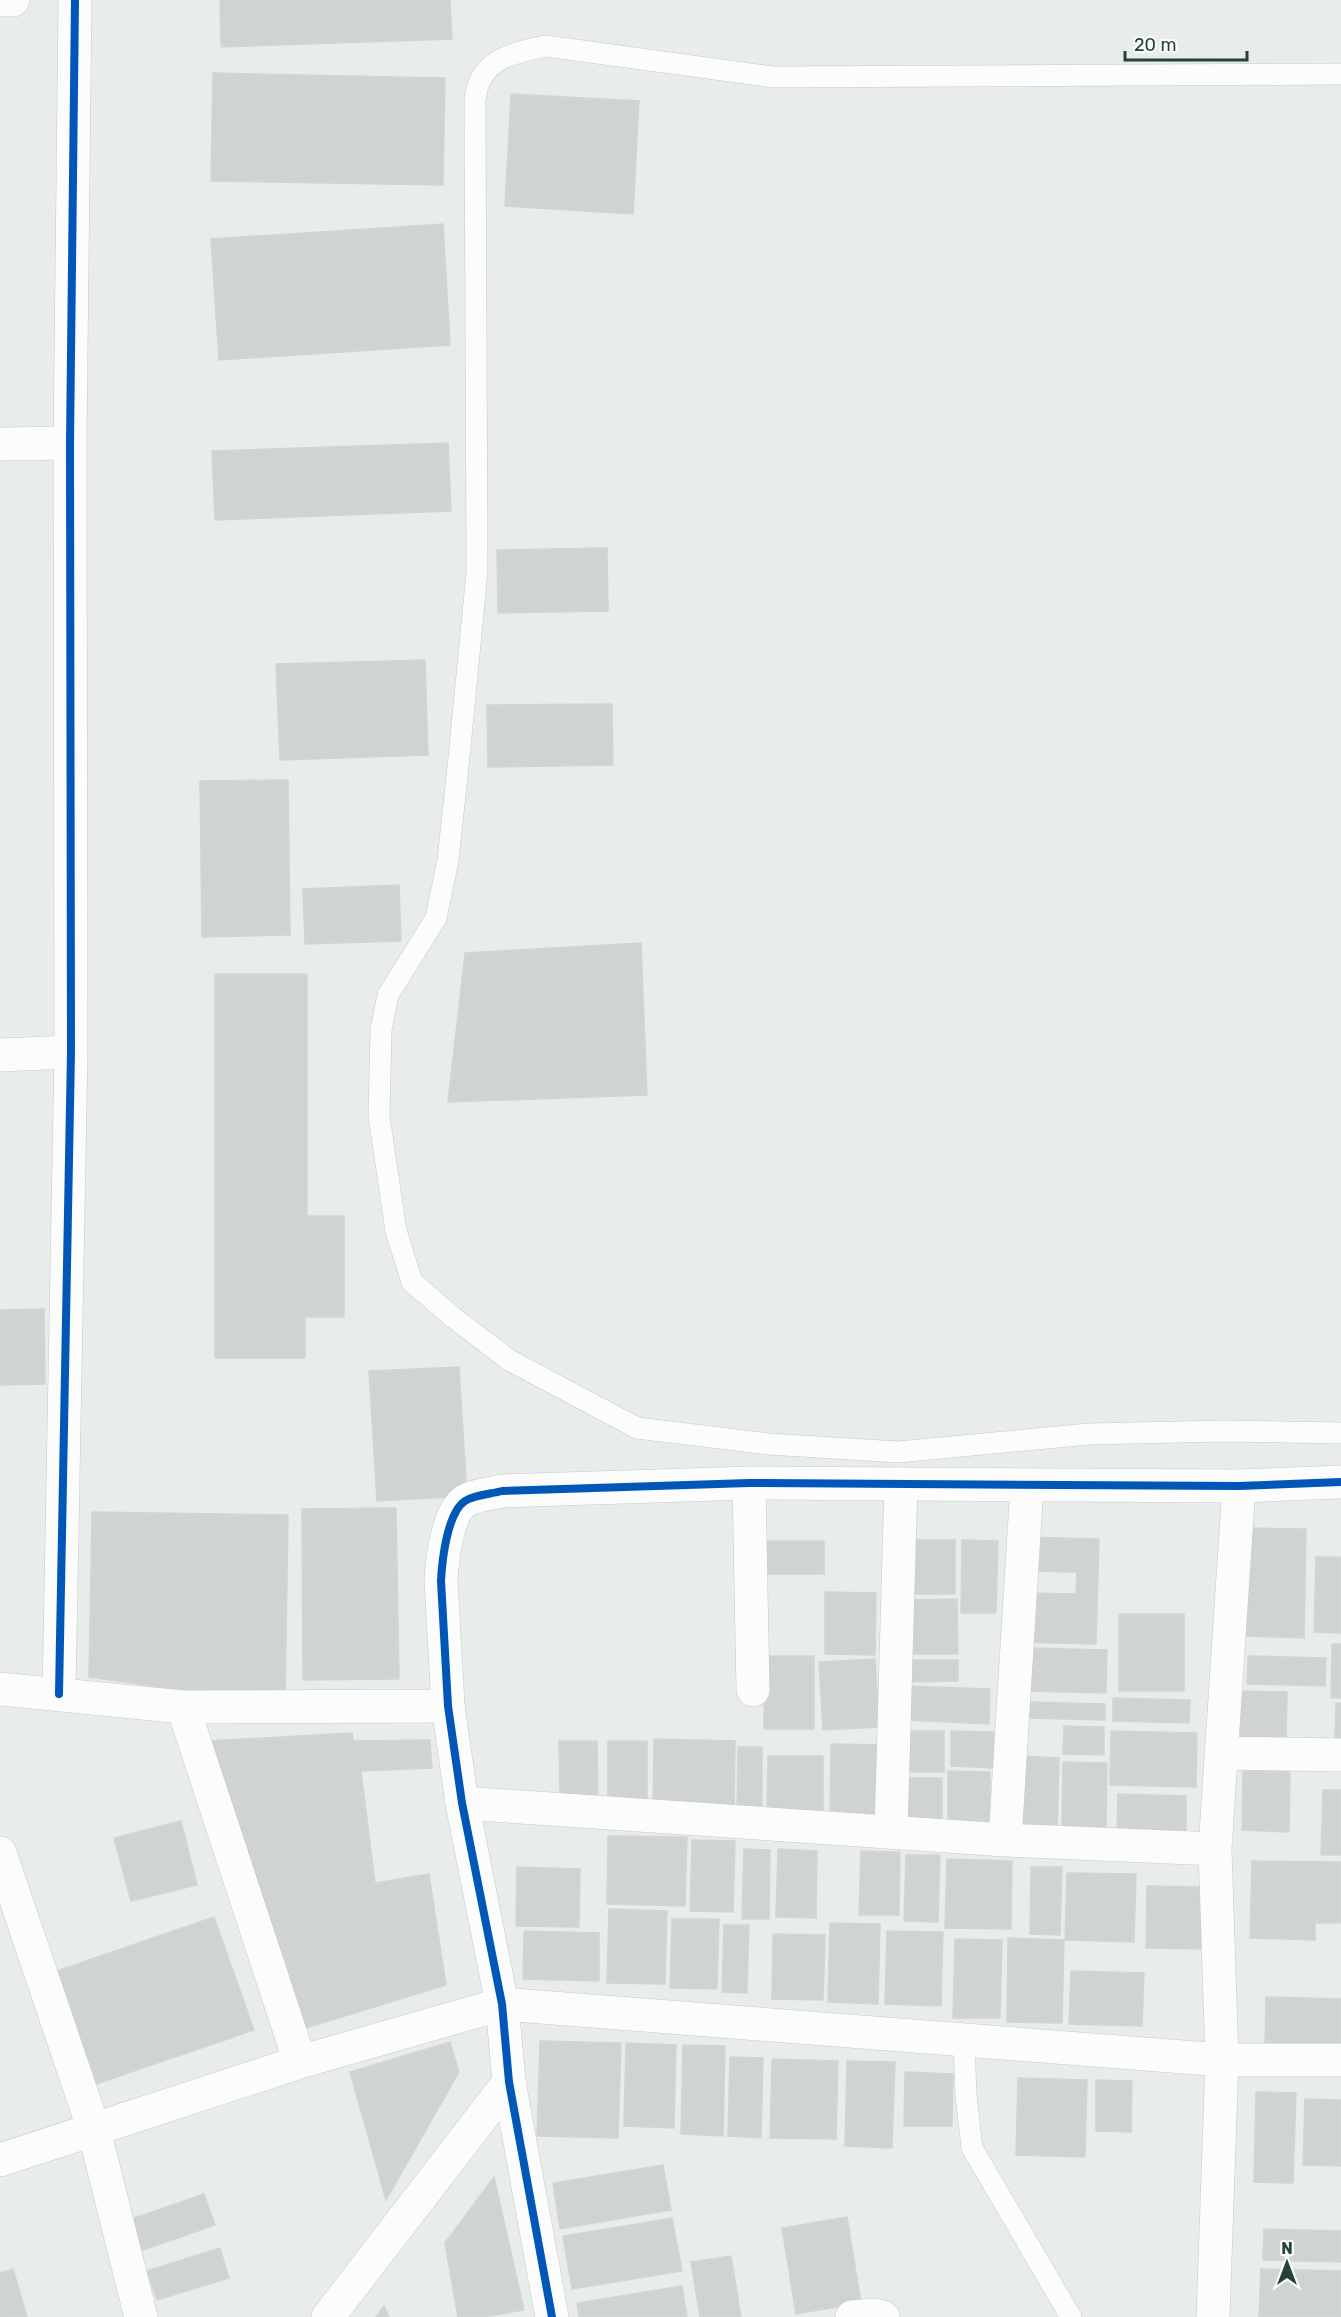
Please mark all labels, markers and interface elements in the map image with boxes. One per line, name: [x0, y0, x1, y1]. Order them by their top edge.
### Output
scale bar: [1125, 24, 1246, 62]
text: 20 m: [1134, 34, 1176, 56]
north arrow: [1257, 2233, 1317, 2293]
text: N: [1281, 2239, 1293, 2258]

